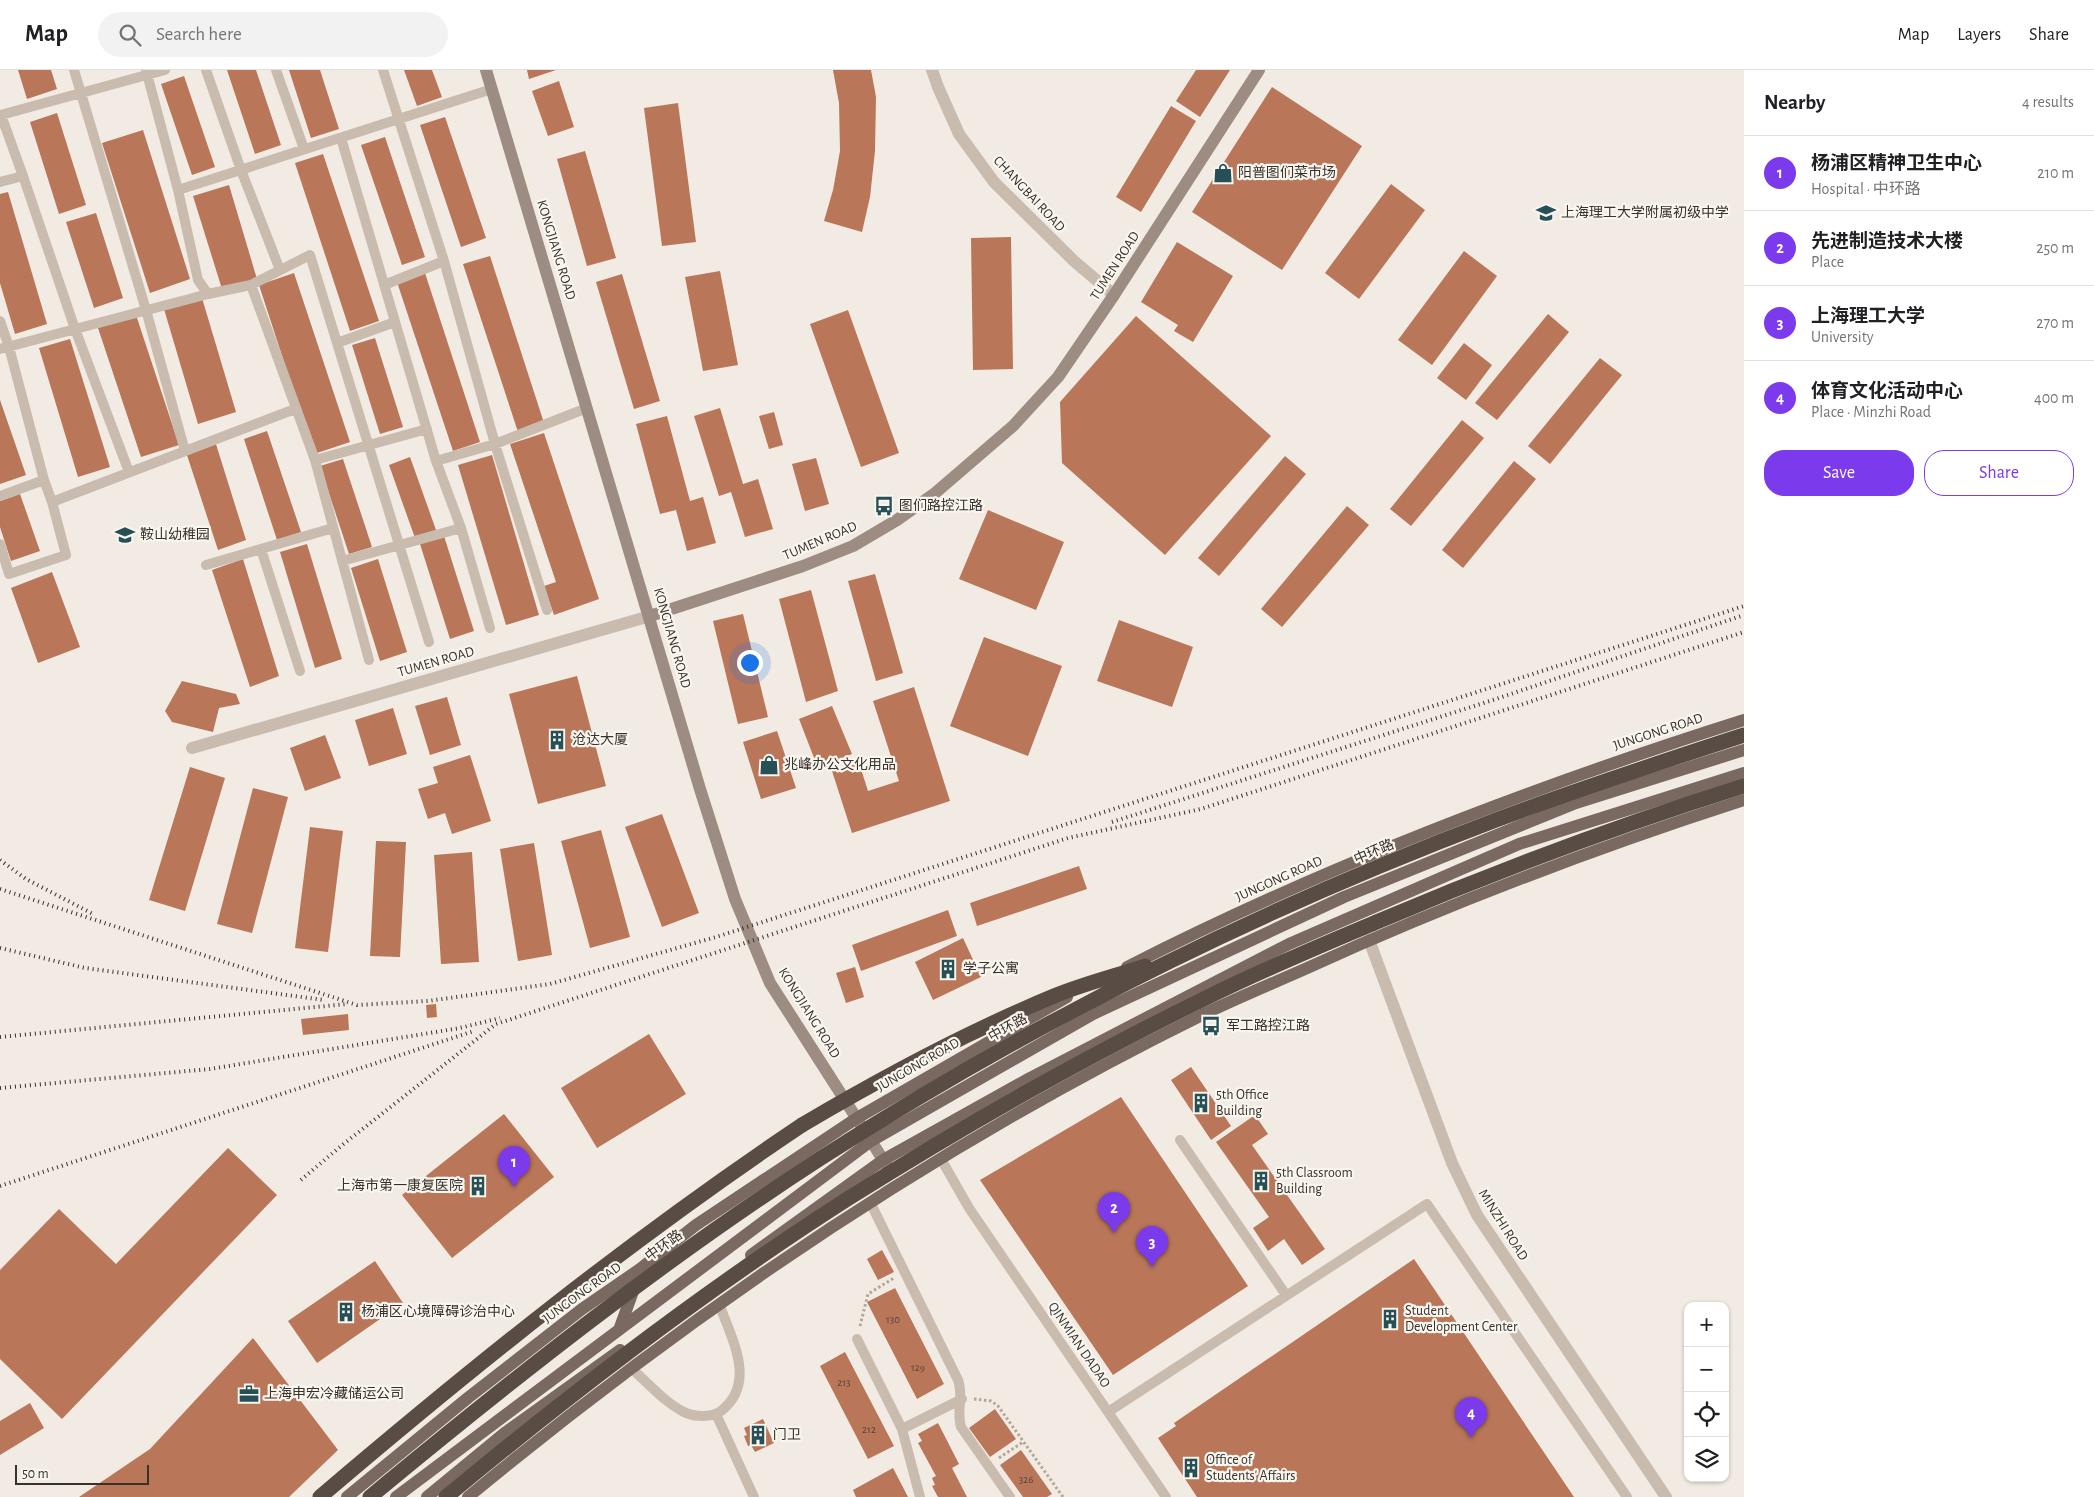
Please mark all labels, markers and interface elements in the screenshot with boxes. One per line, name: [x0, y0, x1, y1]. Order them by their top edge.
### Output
search box: [98, 12, 448, 57]
icon: search: [116, 21, 144, 49]
text: Map: [25, 22, 68, 46]
text: Search here: [156, 25, 242, 44]
text: Map: [1898, 26, 1929, 44]
text: Layers: [1957, 26, 2001, 44]
text: Share: [2029, 26, 2069, 44]
text: Nearby: [1764, 92, 1825, 113]
text: 4 results: [2022, 94, 2074, 110]
street label: CHANGBAI ROAD: [991, 153, 1067, 235]
text: 杨浦区精神卫生中心: [1811, 154, 1982, 173]
shop icon: 阳普图们菜市场: [1212, 162, 1234, 184]
place label: 阳普图们菜市场: [1238, 165, 1336, 180]
text: 1: [1777, 165, 1783, 181]
text: 210 m: [2037, 165, 2074, 181]
text: Hospital · 中环路: [1811, 181, 1921, 197]
street label: KONGJIANG ROAD: [534, 198, 578, 302]
school or university icon: 上海理工大学附属初级中学: [1535, 202, 1557, 224]
place label: 上海理工大学附属初级中学: [1561, 204, 1729, 220]
street label: TUMEN ROAD: [1088, 229, 1142, 303]
text: 先进制造技术大楼: [1811, 232, 1963, 251]
text: 2: [1776, 240, 1784, 256]
text: 250 m: [2036, 240, 2074, 256]
text: Place: [1811, 254, 1844, 270]
text: 上海理工大学: [1811, 307, 1925, 326]
text: 3: [1777, 315, 1783, 331]
text: 270 m: [2036, 315, 2074, 331]
text: University: [1811, 329, 1874, 345]
text: 体育文化活动中心: [1811, 382, 1963, 401]
text: 4: [1776, 390, 1784, 406]
text: 400 m: [2034, 390, 2074, 406]
text: Place · Minzhi Road: [1811, 404, 1931, 420]
button: Save: [1764, 450, 1914, 496]
button: Share: [1924, 450, 2074, 496]
bus stop icon: 图们路控江路: [873, 495, 895, 517]
place label: 图们路控江路: [899, 498, 983, 513]
street label: TUMEN ROAD: [781, 519, 859, 563]
school or university icon: 鞍山幼稚园: [114, 524, 136, 546]
place label: 鞍山幼稚园: [140, 526, 210, 542]
street label: KONGJIANG ROAD: [651, 586, 693, 690]
street label: TUMEN ROAD: [396, 644, 476, 680]
your location: [737, 650, 763, 676]
street label: JUNGONG ROAD: [1612, 711, 1704, 753]
building icon: 沧达大厦: [546, 729, 568, 751]
place label: 沧达大厦: [572, 732, 628, 747]
shop icon: 兆峰办公文化用品: [758, 754, 780, 776]
place label: 兆峰办公文化用品: [784, 756, 896, 772]
street label: 中环路: [1352, 836, 1396, 867]
street label: JUNGONG ROAD: [1234, 854, 1324, 904]
building icon: 学子公寓: [937, 958, 959, 980]
place label: 学子公寓: [963, 960, 1019, 976]
street label: KONGJIANG ROAD: [776, 965, 842, 1061]
street label: 中环路: [986, 1011, 1030, 1044]
bus stop icon: 军工路控江路: [1200, 1015, 1222, 1037]
place label: 军工路控江路: [1226, 1018, 1310, 1033]
street label: JUNGONG ROAD: [874, 1036, 962, 1094]
place label: 5th Office Building: [1216, 1088, 1269, 1118]
building icon: 5th Office Building: [1190, 1092, 1212, 1114]
pin: 1: [498, 1146, 530, 1187]
place label: 5th Classroom Building: [1276, 1166, 1353, 1196]
building icon: 5th Classroom Building: [1250, 1170, 1272, 1192]
building icon: 上海市第一康复医院: [467, 1175, 489, 1197]
place label: 上海市第一康复医院: [337, 1177, 463, 1193]
street label: MINZHI ROAD: [1476, 1187, 1530, 1263]
pin: 2: [1098, 1192, 1130, 1233]
pin: 3: [1136, 1226, 1168, 1267]
street label: 中环路: [642, 1227, 685, 1264]
street label: JUNGONG ROAD: [540, 1260, 624, 1326]
street label: QINMIAN DADAO: [1045, 1300, 1113, 1390]
building icon: 杨浦区心境障碍诊治中心: [335, 1301, 357, 1323]
map controls: [1684, 1302, 1729, 1482]
button: +: [1684, 1302, 1729, 1347]
place label: 杨浦区心境障碍诊治中心: [361, 1303, 515, 1319]
place label: Student Development Center: [1405, 1304, 1518, 1334]
building icon: Student Development Center: [1379, 1308, 1401, 1330]
house number: 130: [886, 1314, 900, 1325]
button: −: [1684, 1347, 1729, 1392]
house number: 129: [911, 1362, 925, 1373]
house number: 213: [837, 1377, 851, 1388]
office icon: 上海申宏冷藏储运公司: [238, 1383, 260, 1405]
place label: 上海申宏冷藏储运公司: [264, 1386, 404, 1401]
button: locate: [1684, 1392, 1729, 1437]
pin: 4: [1455, 1397, 1487, 1438]
building icon: 门卫: [747, 1424, 769, 1446]
house number: 212: [862, 1424, 876, 1435]
place label: 门卫: [773, 1427, 801, 1442]
button: layers: [1684, 1437, 1729, 1482]
place label: Office of Students' Affairs: [1206, 1453, 1295, 1483]
building icon: Office of Students' Affairs: [1180, 1457, 1202, 1479]
scale bar: [15, 1462, 149, 1485]
text: 50 m: [22, 1467, 49, 1481]
house number: 326: [1019, 1474, 1033, 1485]

